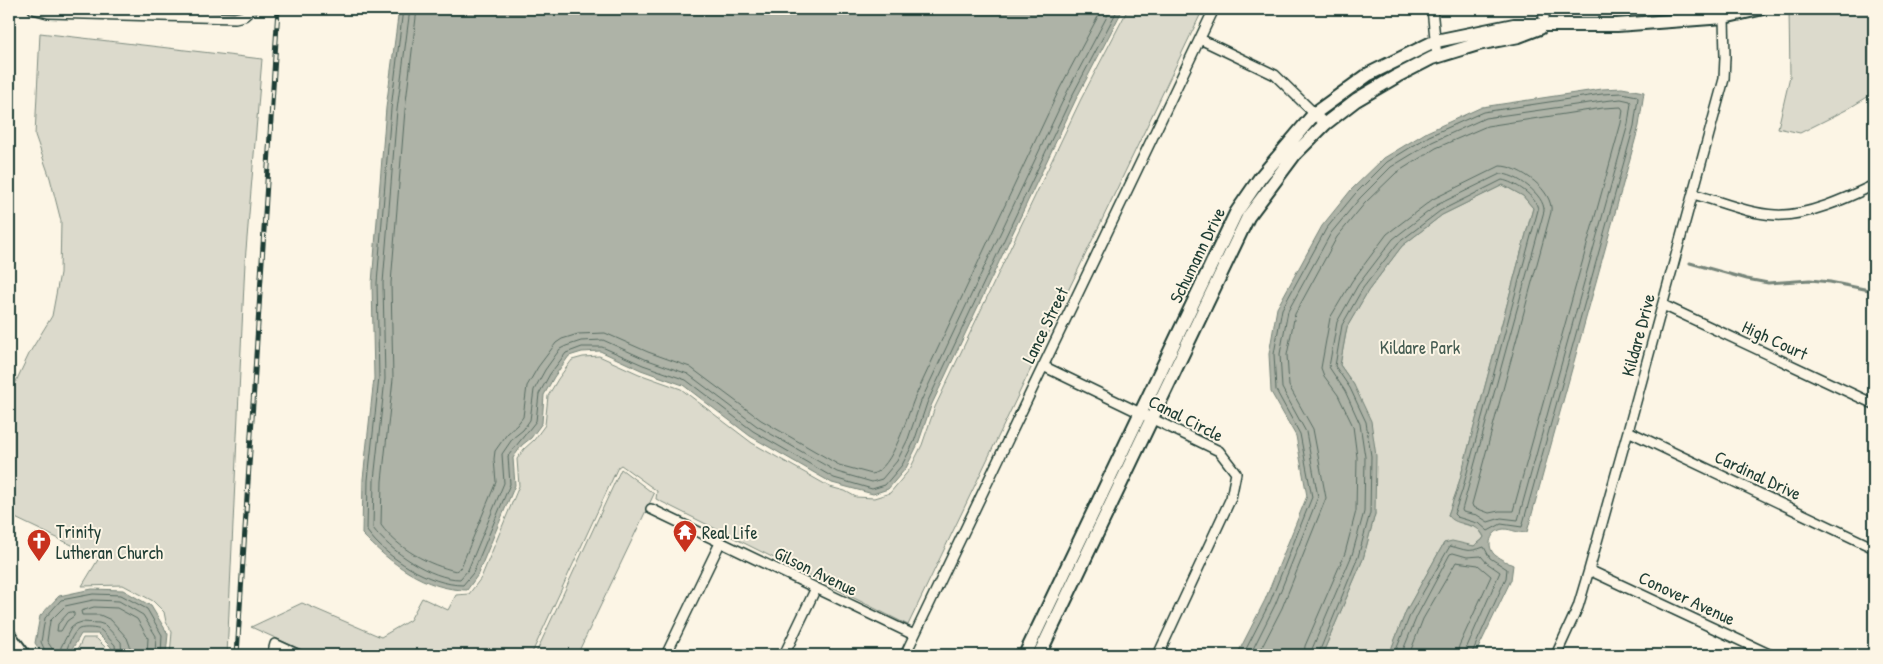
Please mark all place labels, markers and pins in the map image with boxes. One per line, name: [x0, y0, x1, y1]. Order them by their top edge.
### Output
place label: Trinity Lutheran Church: [56, 519, 164, 565]
temple icon: Real Life: [672, 519, 698, 553]
place label: Real Life: [702, 520, 758, 545]
church icon: Trinity Lutheran Church: [26, 528, 52, 562]

